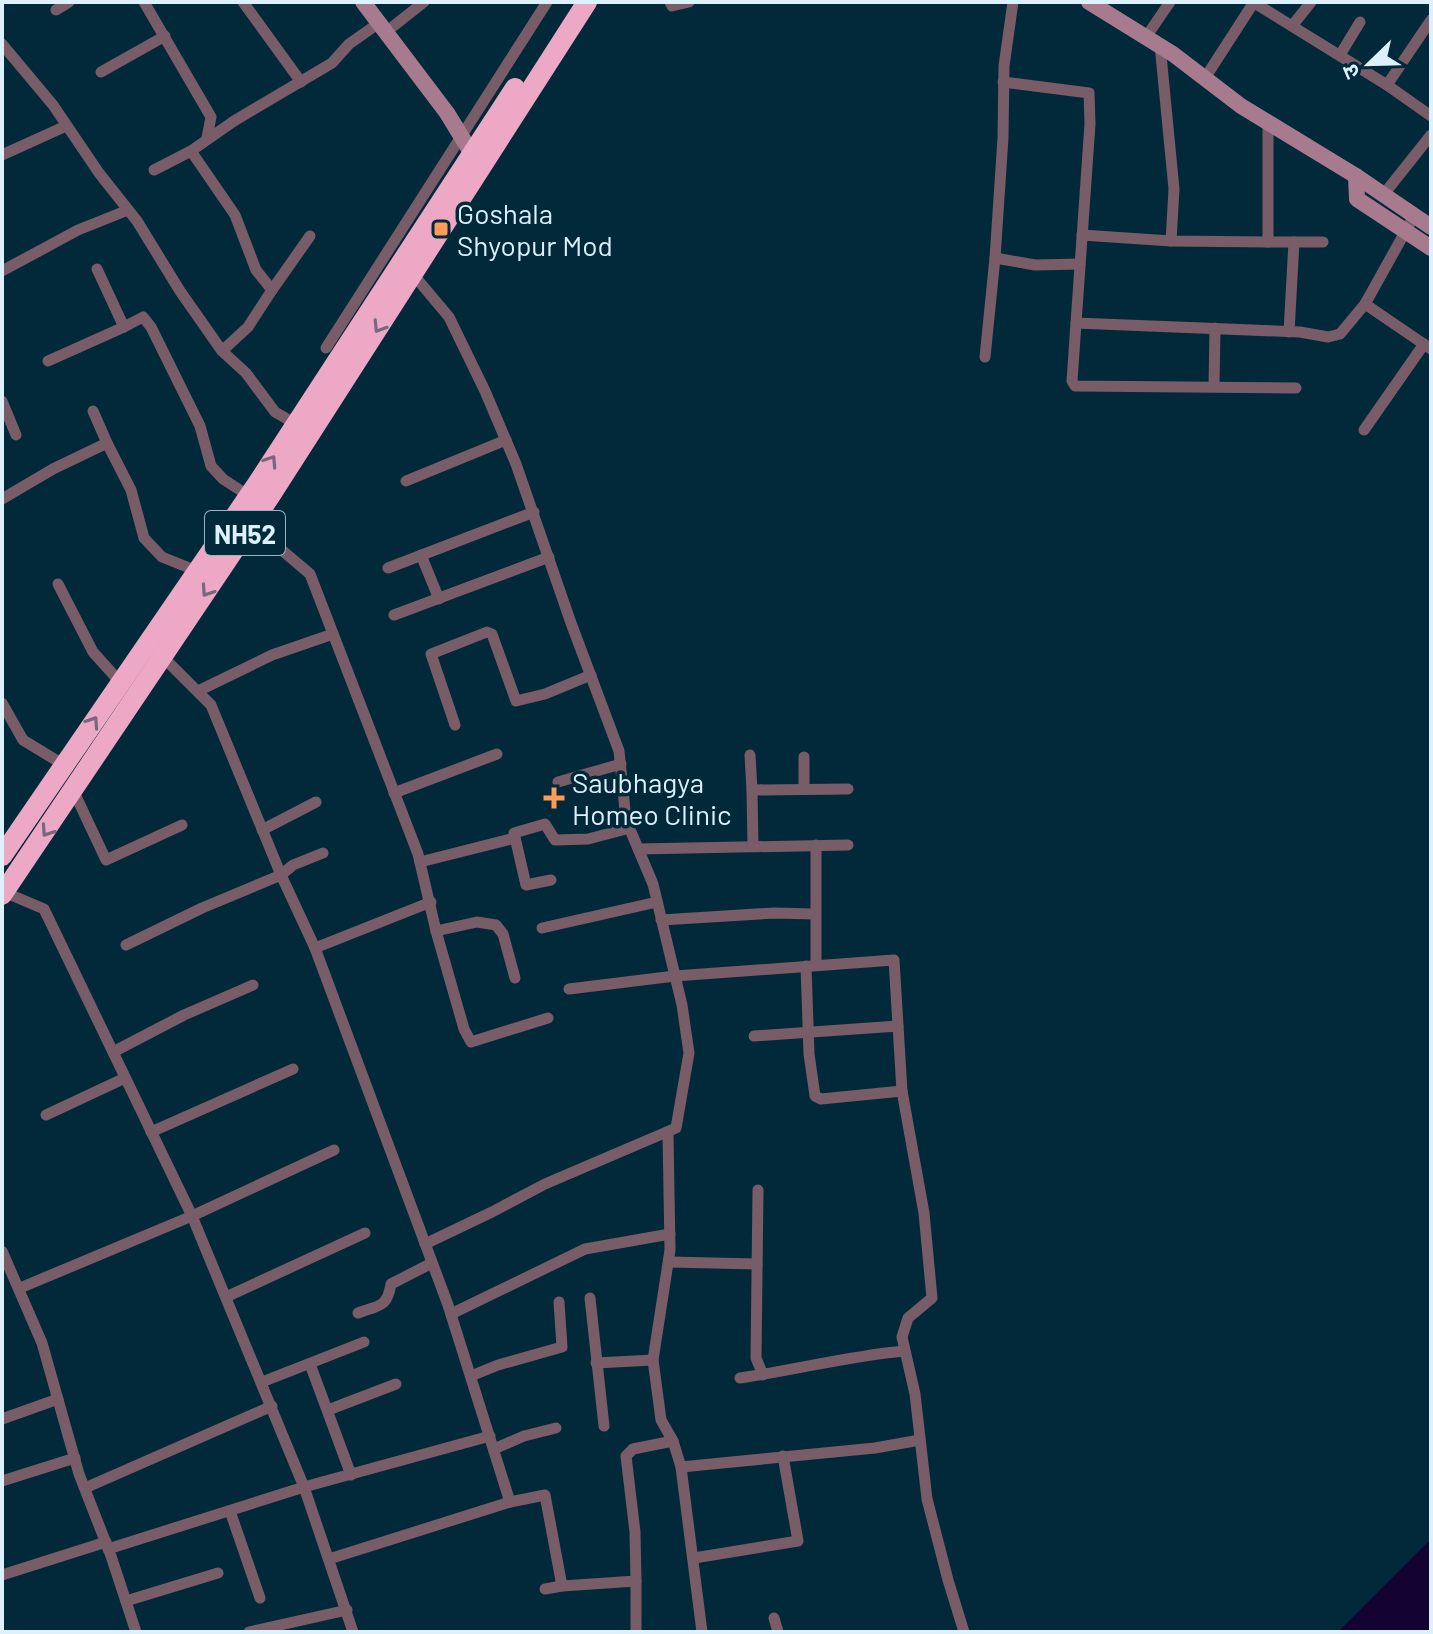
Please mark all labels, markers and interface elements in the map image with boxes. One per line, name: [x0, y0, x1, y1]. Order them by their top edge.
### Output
north arrow: [1329, 24, 1409, 104]
text: उ: [1335, 60, 1364, 83]
place label: Goshala Shyopur Mod: [457, 196, 613, 262]
marker: Goshala Shyopur Mod: [432, 220, 450, 238]
one-way arrow: [373, 318, 389, 333]
one-way arrow: [262, 456, 277, 470]
road number: NH52: [205, 511, 285, 555]
one-way arrow: [201, 583, 216, 597]
one-way arrow: [83, 717, 98, 731]
place label: Saubhagya Homeo Clinic: [572, 765, 732, 831]
marker: Saubhagya Homeo Clinic: [543, 787, 565, 809]
one-way arrow: [42, 823, 57, 837]

